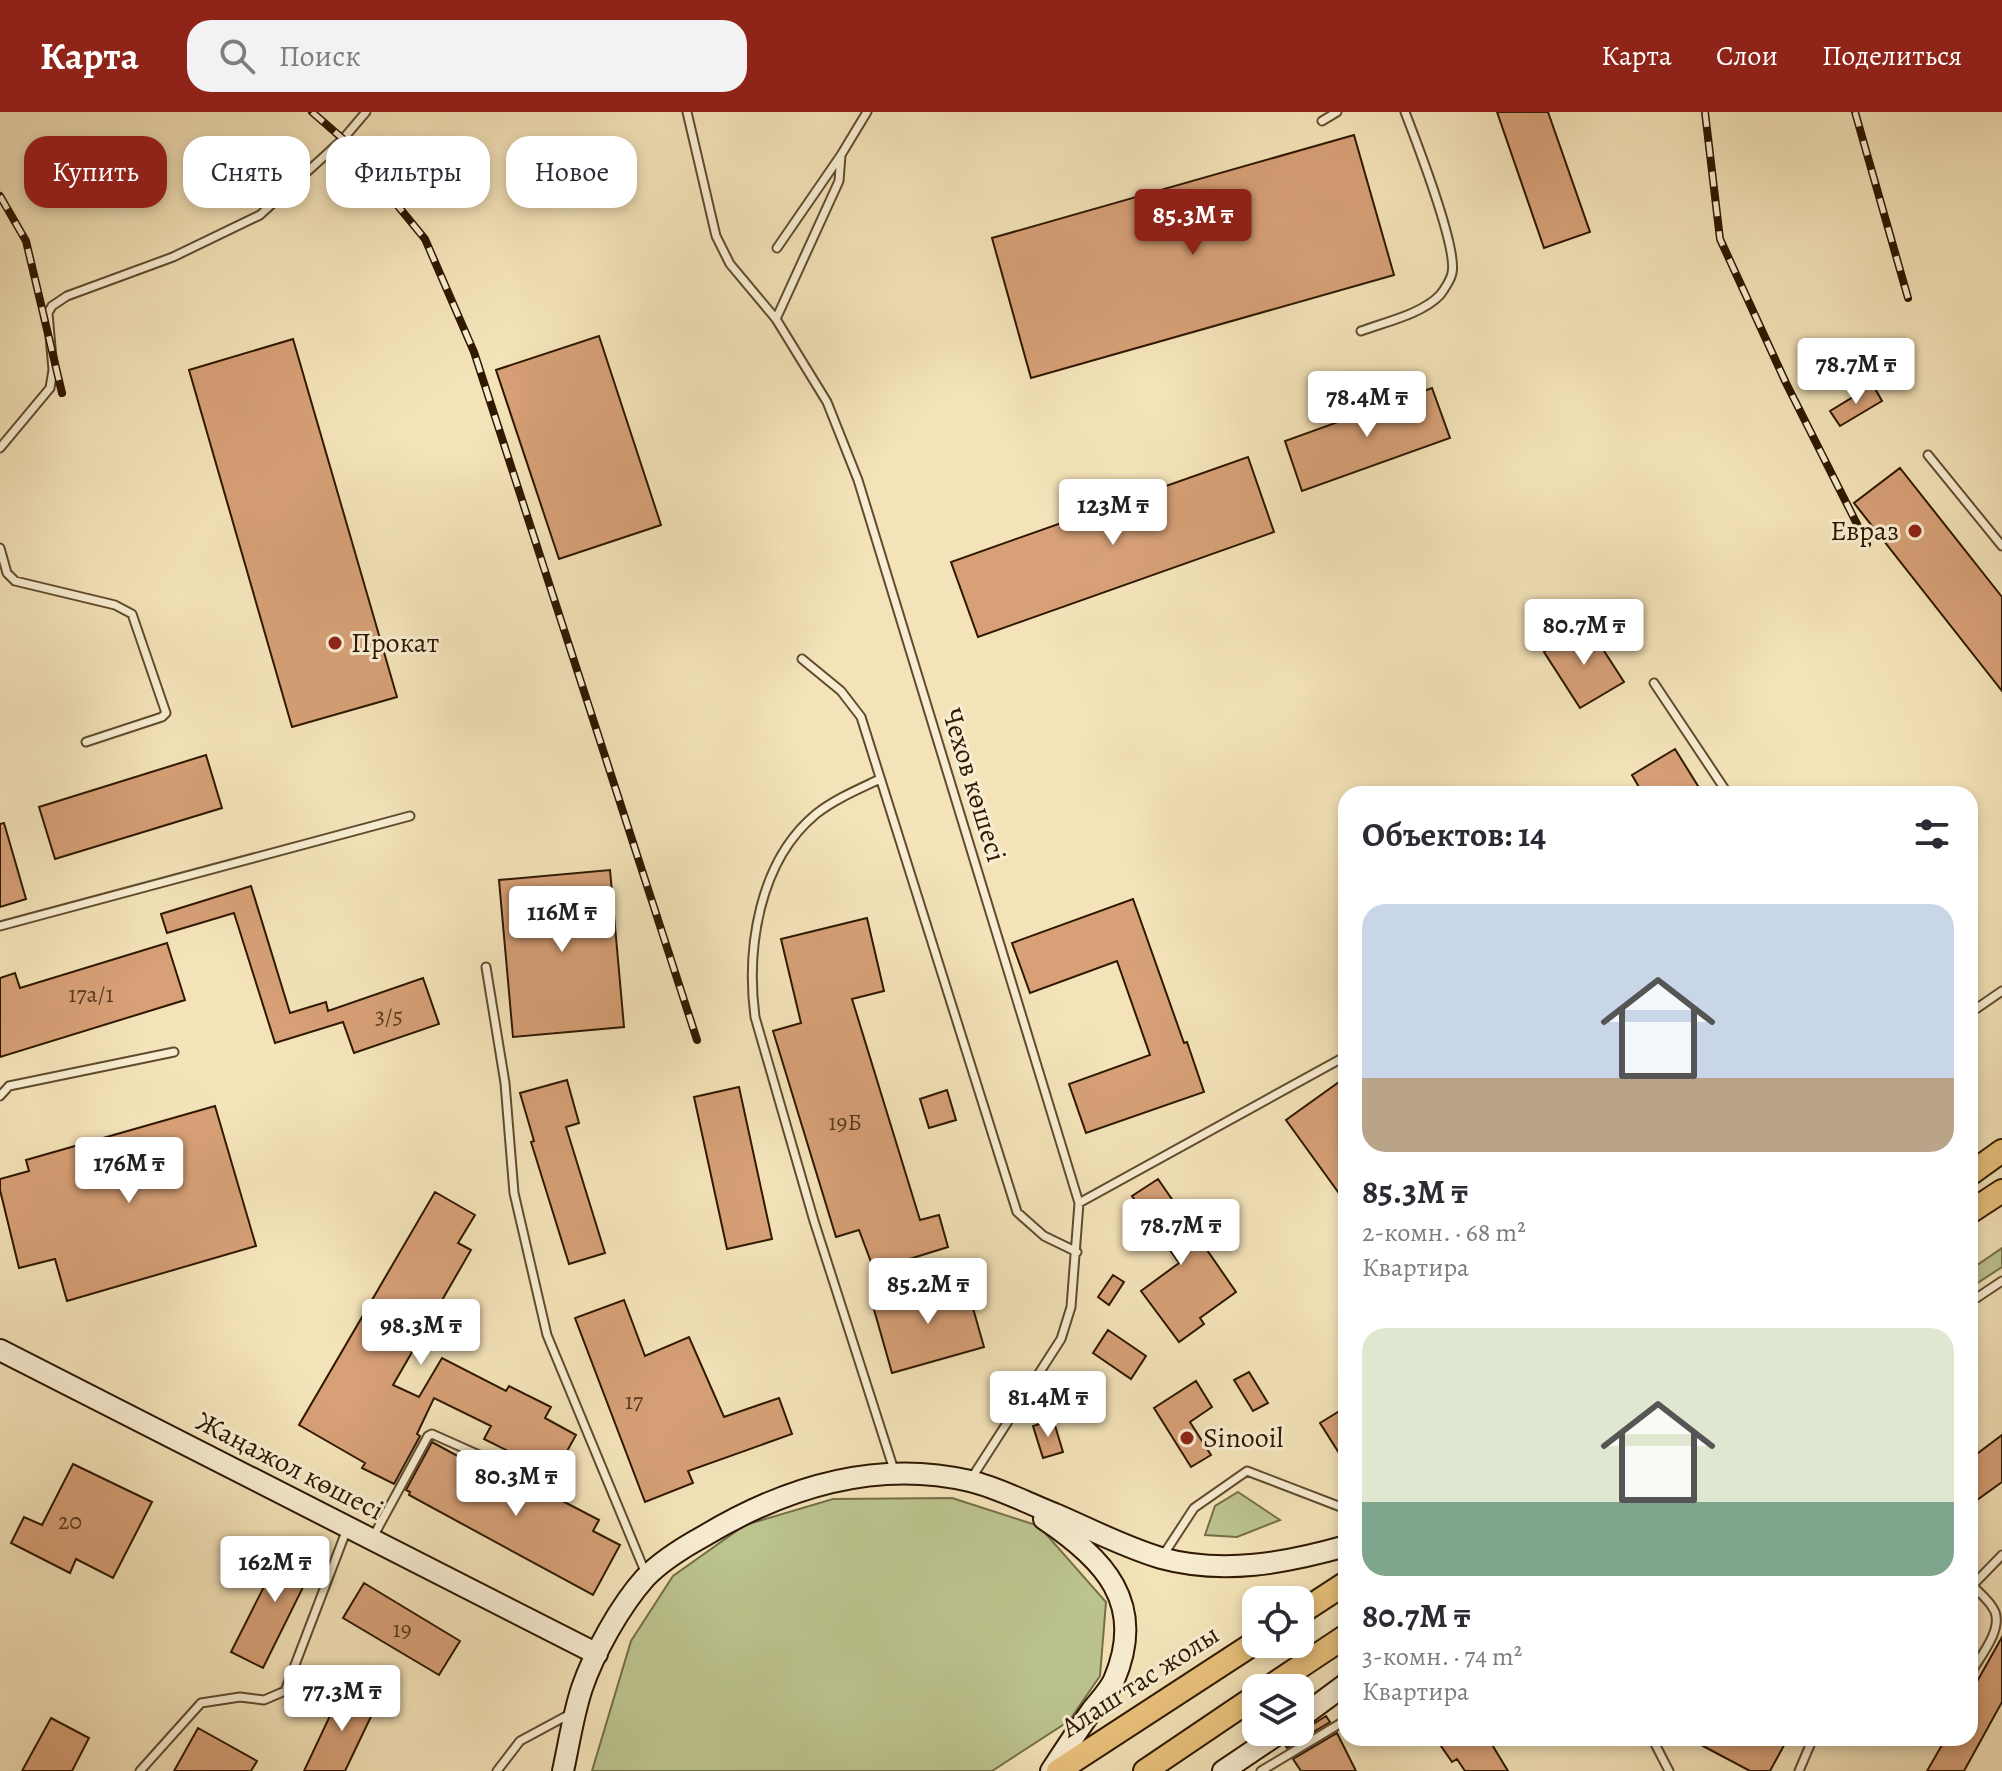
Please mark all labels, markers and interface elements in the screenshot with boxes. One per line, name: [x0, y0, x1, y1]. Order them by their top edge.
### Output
search box: [187, 20, 747, 92]
text: Карта: [40, 30, 139, 82]
icon: search: [215, 34, 259, 78]
text: Поиск: [279, 36, 361, 76]
text: Карта: [1601, 37, 1672, 75]
text: Слои: [1716, 37, 1778, 75]
text: Поделиться: [1822, 37, 1962, 75]
chip: Купить: [24, 136, 167, 208]
chip: Снять: [183, 136, 310, 208]
chip: Фильтры: [326, 136, 490, 208]
chip: Новое: [506, 136, 637, 208]
pin: 85.3M ₸: [1119, 189, 1267, 257]
text: 85.3M ₸: [1152, 197, 1234, 232]
pin: 78.7M ₸: [1782, 338, 1930, 406]
text: 78.7M ₸: [1816, 346, 1896, 381]
pin: 78.4M ₸: [1293, 371, 1441, 439]
text: 78.4M ₸: [1326, 379, 1408, 414]
pin: 123M ₸: [1048, 479, 1178, 547]
text: 123M ₸: [1077, 487, 1149, 522]
place label: Евраз: [1830, 512, 1899, 550]
marker: Евраз: [1906, 522, 1924, 540]
pin: 80.7M ₸: [1510, 599, 1658, 667]
text: 80.7M ₸: [1543, 607, 1625, 642]
place label: Прокат: [351, 624, 439, 662]
marker: Прокат: [326, 634, 344, 652]
street label: Чехов көшесі: [933, 704, 1015, 866]
text: Объектов: 14: [1362, 811, 1546, 858]
icon: filters: [1910, 812, 1954, 856]
pin: 116M ₸: [497, 886, 627, 954]
text: 116M ₸: [527, 894, 597, 929]
icon: home: [1586, 956, 1730, 1100]
house number: 17а/1: [68, 978, 114, 1010]
house number: 3/5: [375, 1000, 403, 1032]
house number: 19Б: [828, 1106, 862, 1138]
pin: 176M ₸: [64, 1137, 194, 1205]
text: 176M ₸: [93, 1145, 165, 1180]
text: 85.3M ₸: [1362, 1168, 1468, 1215]
pin: 78.7M ₸: [1107, 1199, 1255, 1267]
text: 78.7M ₸: [1141, 1207, 1221, 1242]
text: 2-комн. · 68 m²: [1362, 1215, 1526, 1250]
text: Квартира: [1362, 1250, 1469, 1285]
pin: 85.2M ₸: [854, 1258, 1002, 1326]
text: 85.2M ₸: [887, 1266, 969, 1301]
pin: 98.3M ₸: [347, 1299, 495, 1367]
text: 98.3M ₸: [380, 1307, 462, 1342]
pin: 81.4M ₸: [974, 1371, 1122, 1439]
text: 81.4M ₸: [1008, 1379, 1088, 1414]
icon: home: [1586, 1380, 1730, 1524]
house number: 17: [625, 1385, 644, 1417]
street label: Жаңажол көшесі: [190, 1402, 390, 1530]
place label: Sinooil: [1203, 1419, 1284, 1457]
marker: Sinooil: [1178, 1429, 1196, 1447]
pin: 80.3M ₸: [442, 1450, 590, 1518]
text: 80.3M ₸: [475, 1458, 558, 1493]
house number: 20: [58, 1505, 82, 1537]
pin: 162M ₸: [210, 1536, 340, 1604]
text: 162M ₸: [238, 1544, 312, 1579]
map controls: [1242, 1586, 1314, 1746]
button: locate: [1242, 1586, 1314, 1658]
text: 80.7M ₸: [1362, 1592, 1470, 1639]
house number: 19: [392, 1613, 412, 1645]
street label: Алаш тас жолы: [1053, 1616, 1227, 1747]
text: 3-комн. · 74 m²: [1362, 1639, 1522, 1674]
pin: 77.3M ₸: [268, 1665, 416, 1733]
text: 77.3M ₸: [302, 1673, 382, 1708]
button: layers: [1242, 1674, 1314, 1746]
text: Квартира: [1362, 1674, 1469, 1709]

